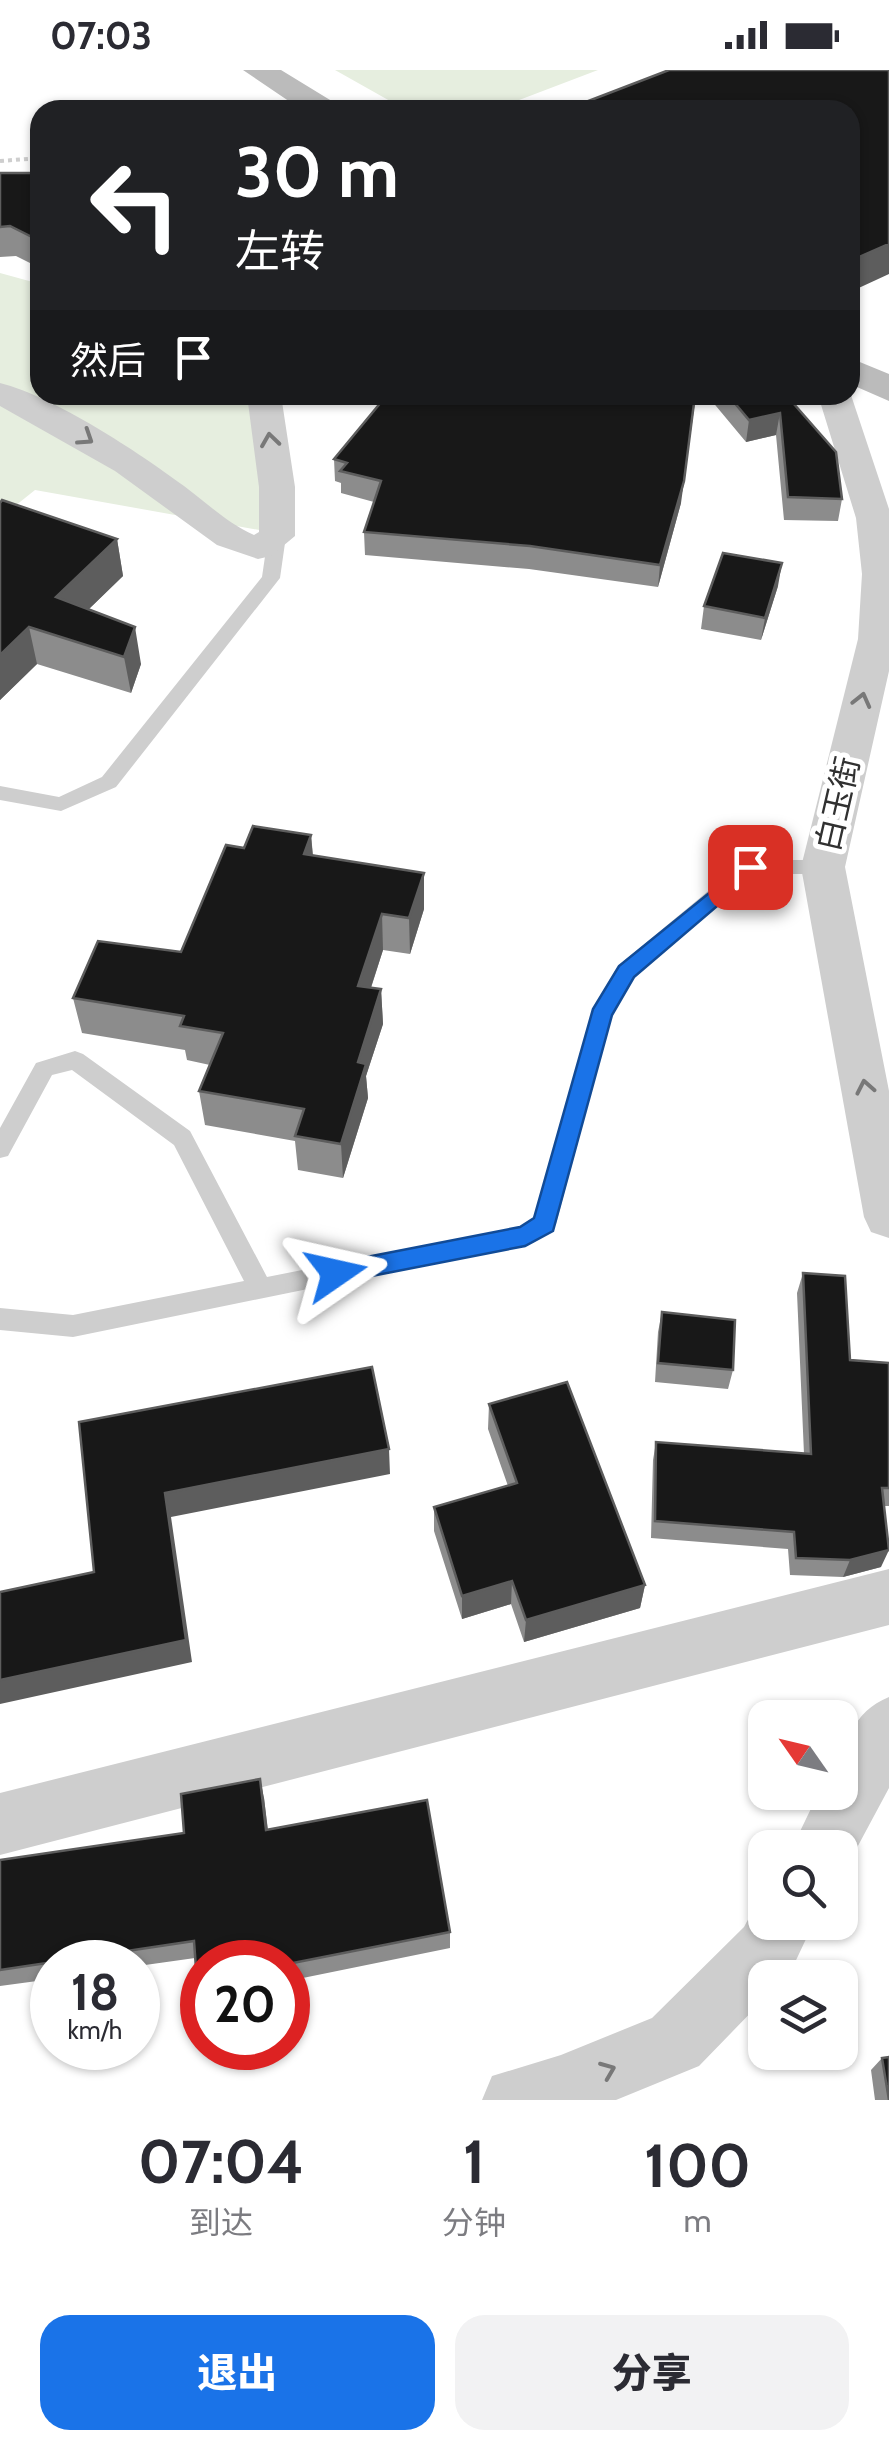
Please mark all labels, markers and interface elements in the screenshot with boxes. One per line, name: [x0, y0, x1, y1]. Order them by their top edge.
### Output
text: 07:03: [50, 12, 152, 59]
text: 30 m: [235, 129, 399, 215]
icon: left: [70, 140, 200, 270]
text: 左转: [235, 224, 325, 278]
icon: arrive: [166, 330, 221, 385]
text: 然后: [70, 337, 146, 384]
one-way arrow: [76, 426, 94, 445]
one-way arrow: [261, 431, 282, 448]
one-way arrow: [850, 692, 871, 709]
street label: 白玉街: [808, 753, 867, 855]
pin: [708, 825, 793, 910]
icon: arrive: [723, 840, 778, 895]
one-way arrow: [855, 1079, 876, 1096]
position arrow: [284, 1221, 388, 1325]
north arrow: [748, 1700, 858, 1810]
map controls: [748, 1700, 858, 2070]
button: search: [748, 1830, 858, 1940]
speed limit sign: 20: [180, 1940, 310, 2070]
button: layers: [748, 1960, 858, 2070]
text: 18: [71, 1962, 119, 2023]
text: km/h: [68, 2015, 122, 2045]
one-way arrow: [599, 2061, 616, 2081]
text: 07:04: [138, 2125, 304, 2198]
text: 1: [463, 2125, 485, 2198]
text: 100: [644, 2129, 751, 2202]
text: m: [683, 2201, 712, 2240]
text: 到达: [189, 2203, 253, 2242]
text: 分钟: [442, 2203, 506, 2242]
button: 退出: [40, 2315, 435, 2430]
button: 分享: [455, 2315, 849, 2430]

